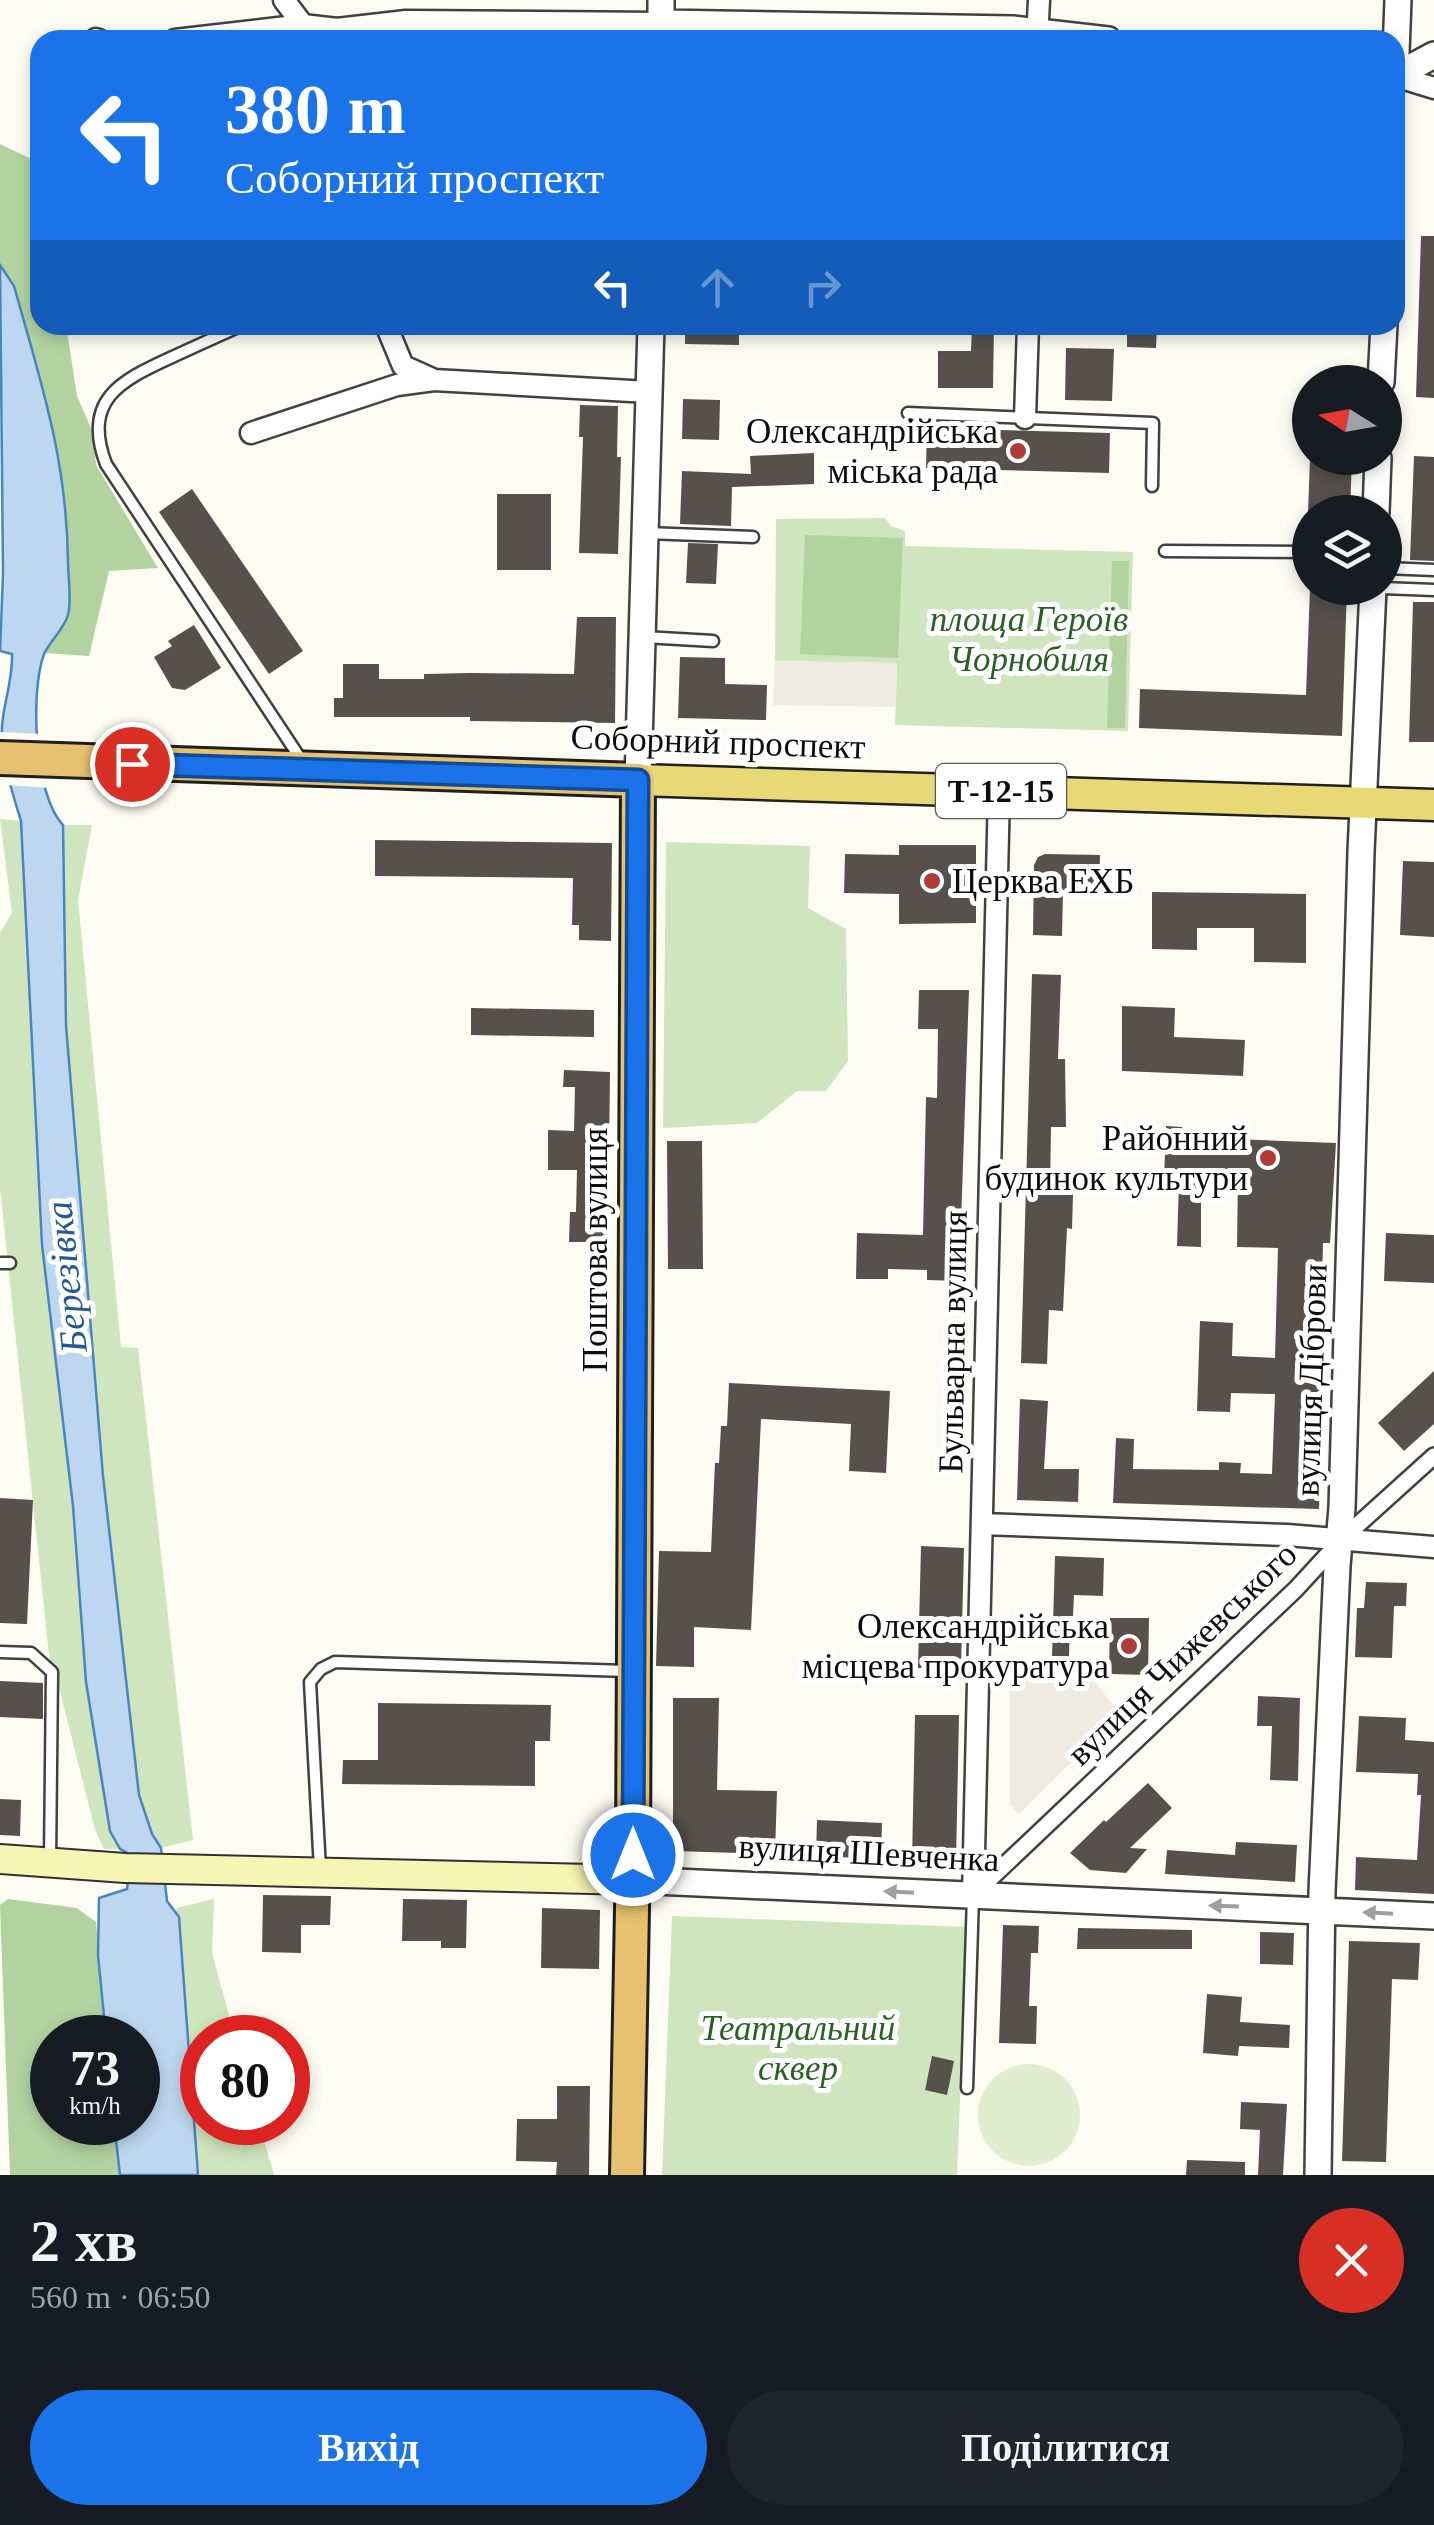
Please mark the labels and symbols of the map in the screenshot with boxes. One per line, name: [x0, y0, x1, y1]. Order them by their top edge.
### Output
north arrow: [1292, 365, 1402, 475]
place label: Олександрійська міська рада: [746, 412, 998, 491]
marker: Олександрійська міська рада: [1007, 440, 1029, 462]
park label: площа Героїв Чорнобиля: [930, 600, 1128, 679]
street label: Соборний проспект: [570, 717, 866, 767]
pin: [90, 722, 175, 807]
road number: Т-12-15: [936, 764, 1066, 818]
place label: Церква ЕХБ: [952, 862, 1134, 901]
marker: Церква ЕХБ: [921, 870, 943, 892]
place label: Районний будинок культури: [985, 1119, 1248, 1198]
street label: Поштова вулиця: [576, 1128, 615, 1372]
marker: Районний будинок культури: [1257, 1147, 1279, 1169]
water label: Березівка: [37, 1199, 95, 1356]
street label: Бульварна вулиця: [931, 1210, 975, 1474]
street label: вулиця Діброви: [1287, 1263, 1335, 1497]
street label: вулиця Чижевського: [1059, 1535, 1305, 1773]
place label: Олександрійська місцева прокуратура: [802, 1607, 1109, 1686]
marker: Олександрійська місцева прокуратура: [1118, 1635, 1140, 1657]
position arrow: [581, 1803, 685, 1907]
street label: вулиця Шевченка: [738, 1827, 1001, 1879]
one-way arrow: [883, 1883, 915, 1899]
one-way arrow: [1208, 1898, 1240, 1914]
one-way arrow: [1361, 1905, 1393, 1921]
park label: Театральний сквер: [701, 2009, 896, 2088]
speed limit sign: 80: [180, 2015, 310, 2145]

